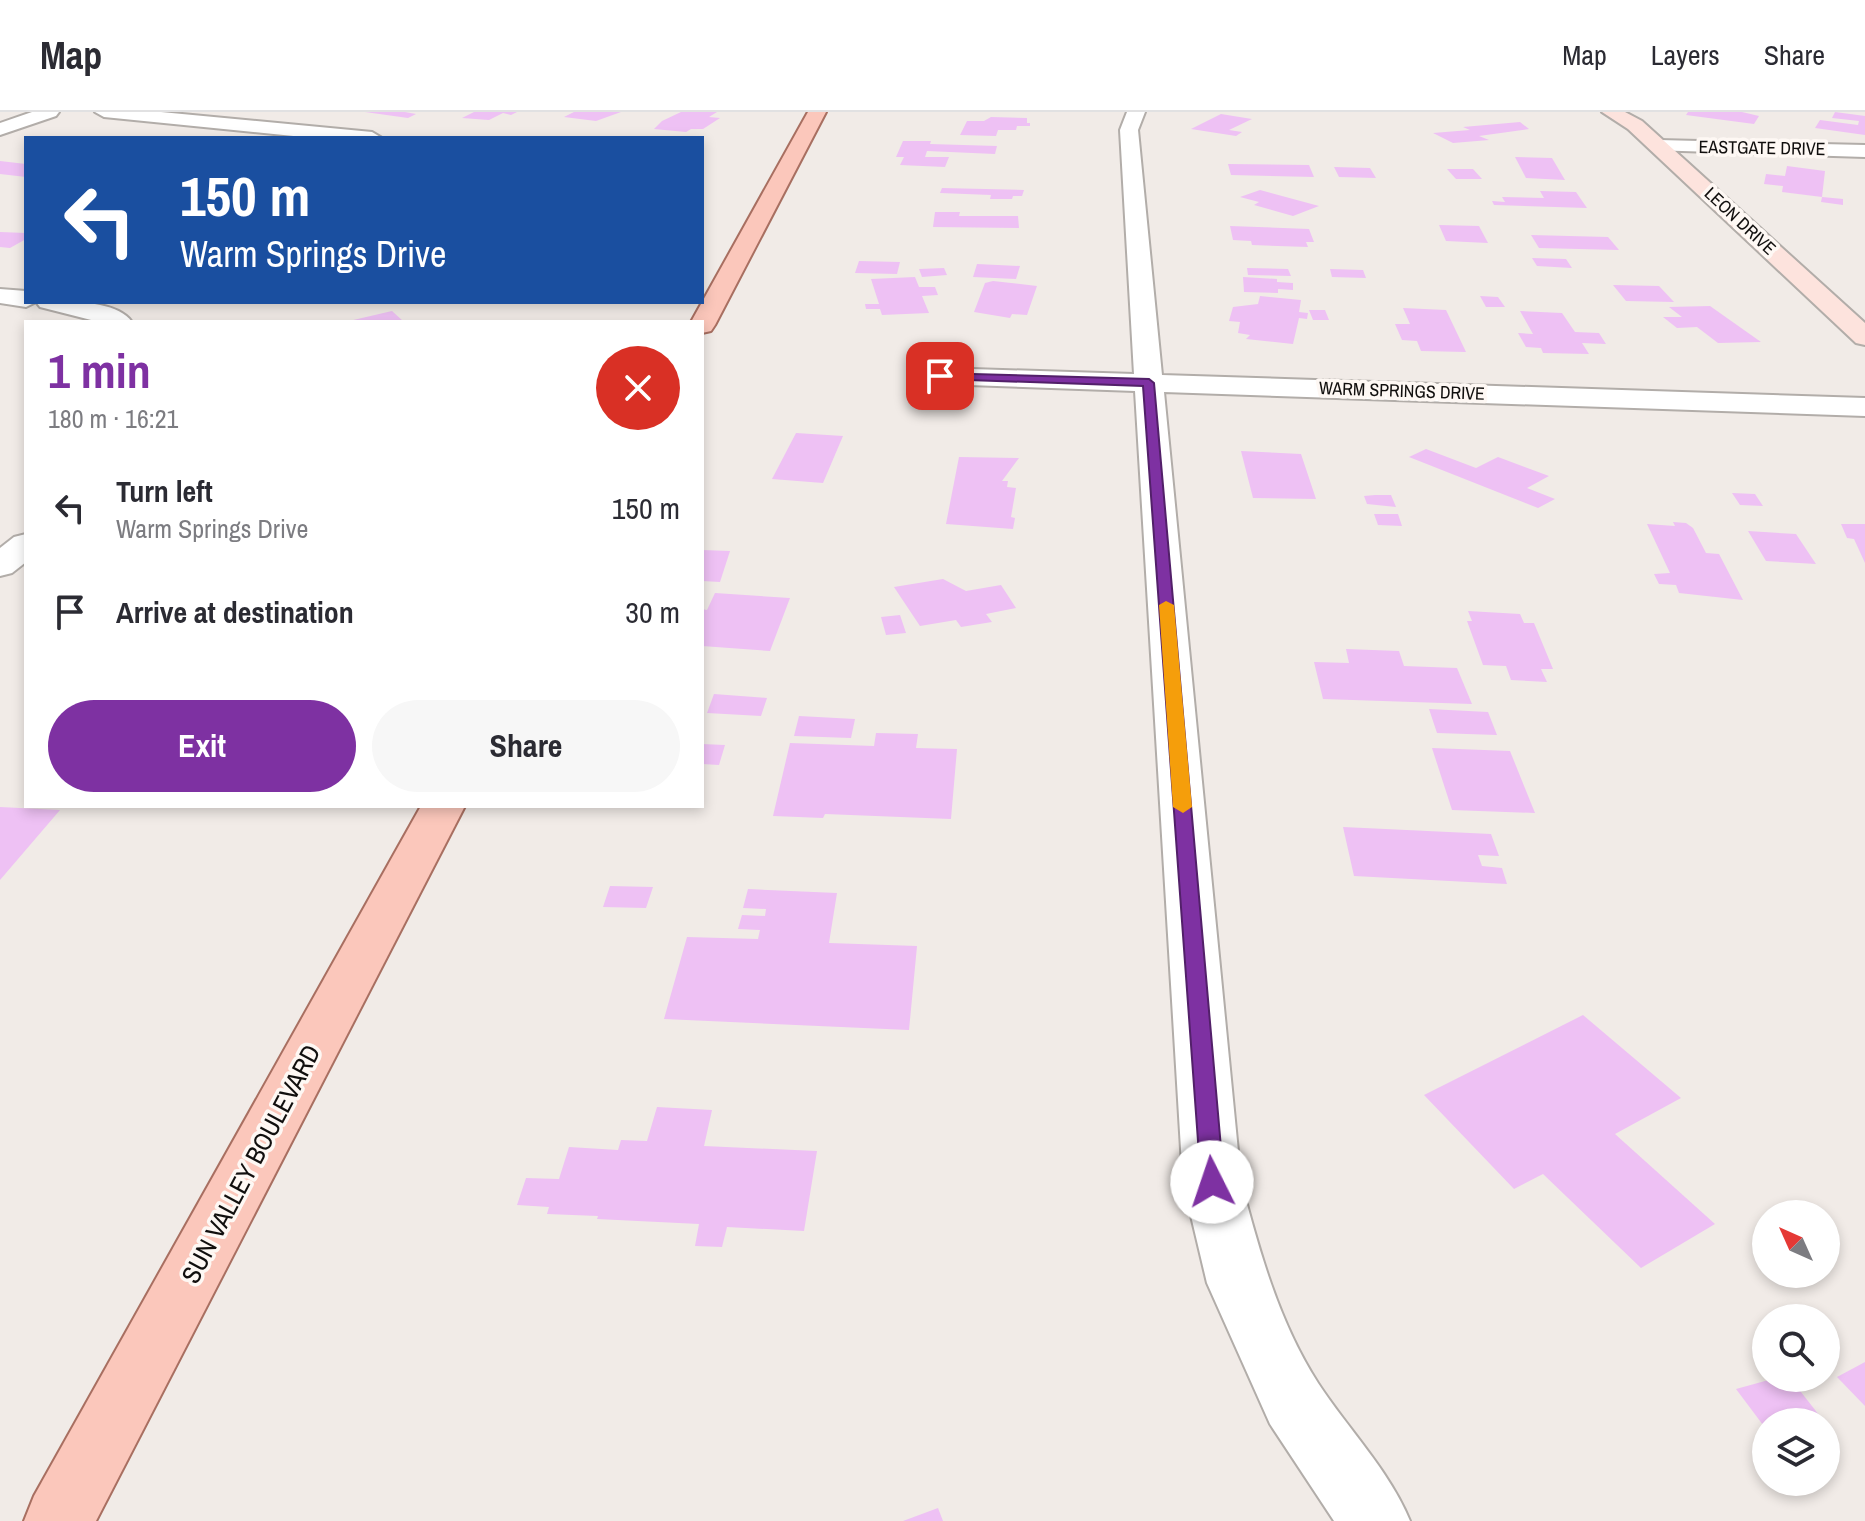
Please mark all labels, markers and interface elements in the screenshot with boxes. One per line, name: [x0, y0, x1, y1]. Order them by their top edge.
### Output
text: Map: [40, 30, 102, 81]
text: Map: [1562, 36, 1607, 74]
text: Layers: [1651, 36, 1720, 74]
text: Share: [1764, 36, 1825, 74]
street label: EASTGATE DRIVE: [1698, 134, 1826, 161]
text: 150 m: [180, 158, 310, 233]
icon: left: [48, 168, 152, 272]
street label: LEON DRIVE: [1699, 181, 1782, 260]
text: Warm Springs Drive: [180, 230, 446, 278]
text: 1 min: [48, 338, 151, 403]
pin: [906, 342, 974, 410]
button: close: [596, 346, 680, 430]
icon: arrive: [918, 354, 962, 398]
street label: WARM SPRINGS DRIVE: [1319, 375, 1485, 406]
text: 180 m · 16:21: [48, 401, 178, 436]
text: Turn left: [116, 471, 213, 511]
icon: left: [48, 486, 92, 530]
text: 150 m: [612, 488, 680, 528]
text: Warm Springs Drive: [116, 511, 308, 546]
icon: arrive: [48, 590, 92, 634]
text: Arrive at destination: [116, 592, 354, 632]
text: 30 m: [625, 592, 680, 632]
button: Exit: [48, 700, 356, 792]
button: Share: [372, 700, 680, 792]
street label: SUN VALLEY BOULEVARD: [173, 1038, 328, 1289]
position arrow: [1170, 1140, 1254, 1224]
north arrow: [1752, 1200, 1840, 1288]
map controls: [1752, 1200, 1840, 1496]
button: search: [1752, 1304, 1840, 1392]
button: layers: [1752, 1408, 1840, 1496]

